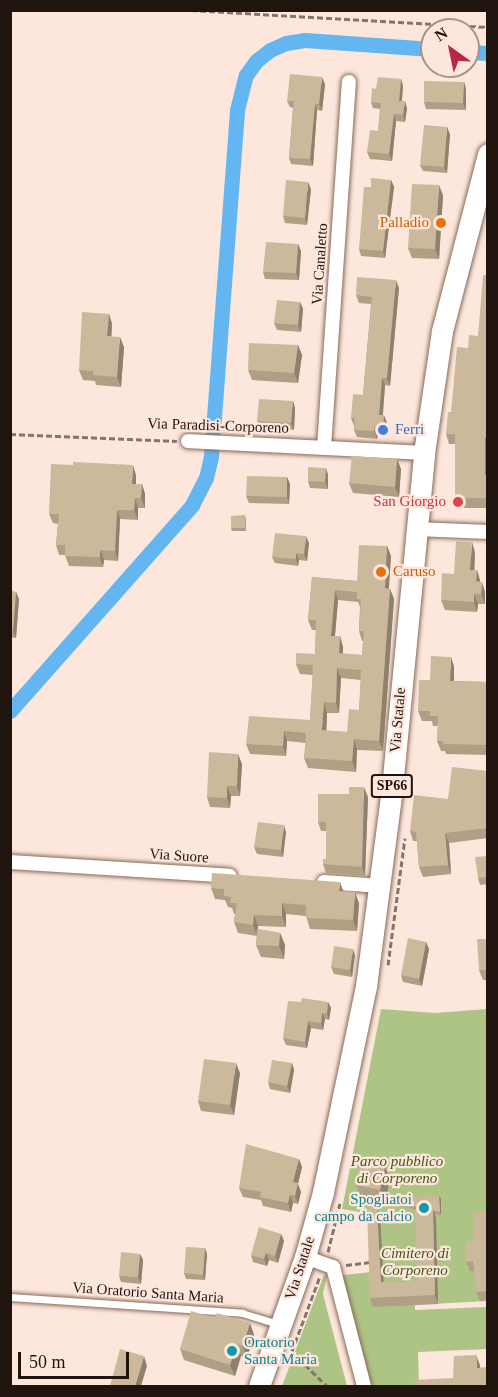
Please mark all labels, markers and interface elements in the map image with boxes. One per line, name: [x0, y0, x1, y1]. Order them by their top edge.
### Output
north arrow: [420, 18, 480, 78]
text: N: [432, 24, 450, 44]
place label: Palladio: [380, 214, 429, 232]
marker: Palladio: [434, 216, 448, 230]
street label: Via Canaletto: [308, 222, 332, 306]
street label: Via Paradisi-Corporeno: [147, 415, 289, 437]
place label: Ferri: [395, 421, 424, 439]
marker: Ferri: [376, 423, 390, 437]
place label: San Giorgio: [373, 493, 446, 511]
marker: San Giorgio: [451, 495, 465, 509]
place label: Caruso: [393, 563, 435, 581]
marker: Caruso: [374, 565, 388, 579]
street label: Via Statale: [386, 687, 410, 753]
road number: SP66: [370, 775, 414, 797]
street label: Via Suore: [149, 845, 209, 867]
park label: Parco pubblico di Corporeno: [351, 1152, 443, 1187]
place label: Spogliatoi campo da calcio: [315, 1190, 412, 1225]
marker: Spogliatoi campo da calcio: [417, 1201, 431, 1215]
street label: Via Statale: [281, 1234, 319, 1302]
park label: Cimitero di Corporeno: [381, 1244, 449, 1279]
street label: Via Oratorio Santa Maria: [72, 1279, 224, 1307]
place label: Oratorio Santa Maria: [244, 1333, 317, 1368]
scale bar: [21, 1340, 132, 1378]
marker: Oratorio Santa Maria: [225, 1344, 239, 1358]
text: 50 m: [29, 1352, 66, 1372]

